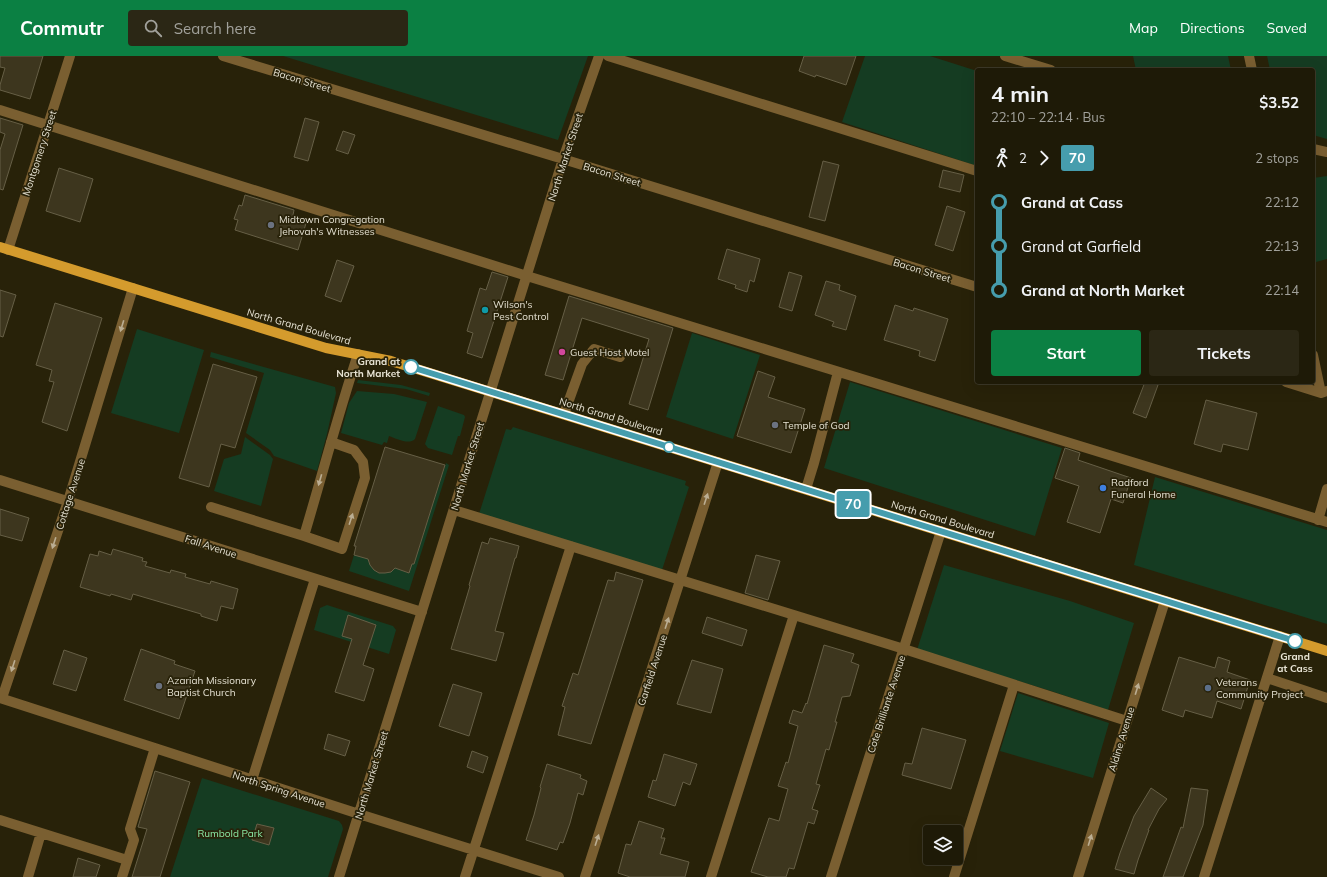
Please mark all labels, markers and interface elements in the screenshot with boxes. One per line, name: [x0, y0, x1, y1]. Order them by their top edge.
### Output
search box: [128, 10, 408, 46]
text: Commutr: [20, 16, 104, 40]
icon: search: [142, 17, 164, 39]
text: Search here: [174, 19, 256, 38]
text: Map: [1129, 19, 1158, 37]
text: Directions: [1180, 19, 1245, 37]
text: Saved: [1267, 19, 1307, 37]
street label: Bacon Street: [272, 66, 333, 96]
text: 4 min: [991, 80, 1049, 108]
text: $3.52: [1259, 93, 1299, 112]
street label: Montgomery Street: [20, 108, 60, 198]
text: 22:10 – 22:14 · Bus: [991, 109, 1105, 125]
street label: North Market Street: [545, 111, 586, 203]
icon: walk: [991, 147, 1013, 169]
icon: forward: [1033, 147, 1055, 169]
text: 70: [1069, 149, 1086, 167]
text: 2: [1019, 150, 1027, 166]
text: 2 stops: [1255, 150, 1299, 166]
street label: Bacon Street: [582, 160, 643, 190]
text: Grand at Cass: [1021, 193, 1123, 212]
text: 22:12: [1265, 194, 1299, 210]
place label: Midtown Congregation Jehovah's Witnesses: [279, 213, 385, 238]
marker: Midtown Congregation Jehovah's Witnesses: [266, 220, 276, 230]
text: Grand at Garfield: [1021, 237, 1141, 256]
text: 22:13: [1265, 238, 1299, 254]
street label: Bacon Street: [892, 256, 953, 286]
text: Grand at North Market: [1021, 281, 1184, 300]
text: 22:14: [1265, 282, 1299, 298]
place label: Wilson's Pest Control: [493, 298, 549, 323]
street label: North Grand Boulevard: [246, 305, 352, 348]
marker: Wilson's Pest Control: [480, 305, 490, 315]
one-way arrow: [119, 320, 125, 332]
button: Start: [991, 330, 1141, 376]
button: Tickets: [1149, 330, 1299, 376]
place label: Guest Host Motel: [570, 346, 649, 359]
marker: Guest Host Motel: [557, 347, 567, 357]
place label: Grand at North Market: [336, 355, 400, 380]
marker: Grand at North Market: [403, 359, 419, 375]
street label: North Grand Boulevard: [558, 395, 664, 438]
place label: Temple of God: [783, 419, 850, 432]
street label: North Market Street: [448, 420, 487, 512]
marker: Temple of God: [770, 420, 780, 430]
unlabelled marker: [663, 441, 675, 453]
street label: Cottage Avenue: [53, 457, 88, 531]
one-way arrow: [317, 474, 323, 486]
place label: Radford Funeral Home: [1111, 476, 1176, 501]
marker: Radford Funeral Home: [1098, 483, 1108, 493]
line badge: 70: [835, 491, 871, 517]
one-way arrow: [703, 492, 709, 504]
text: 70: [845, 495, 861, 513]
street label: North Grand Boulevard: [890, 498, 996, 541]
one-way arrow: [349, 512, 355, 524]
street label: Fall Avenue: [183, 532, 238, 561]
one-way arrow: [51, 537, 57, 549]
one-way arrow: [664, 616, 670, 628]
street label: Garfield Avenue: [635, 633, 670, 707]
marker: Grand at Cass: [1287, 633, 1303, 649]
place label: Grand at Cass: [1277, 650, 1313, 675]
street label: Cote Brilliante Avenue: [865, 654, 908, 755]
one-way arrow: [10, 661, 16, 673]
place label: Azariah Missionary Baptist Church: [167, 674, 257, 699]
place label: Veterans Community Project: [1216, 676, 1304, 701]
marker: Azariah Missionary Baptist Church: [154, 681, 164, 691]
one-way arrow: [1134, 683, 1140, 695]
marker: Veterans Community Project: [1203, 683, 1213, 693]
street label: Aldine Avenue: [1105, 705, 1137, 773]
street label: North Market Street: [352, 729, 391, 821]
street label: North Spring Avenue: [231, 768, 327, 811]
map controls: [923, 825, 963, 865]
button: layers: [923, 825, 963, 865]
park label: Rumbold Park: [197, 827, 263, 840]
one-way arrow: [1087, 833, 1093, 845]
one-way arrow: [594, 834, 600, 846]

